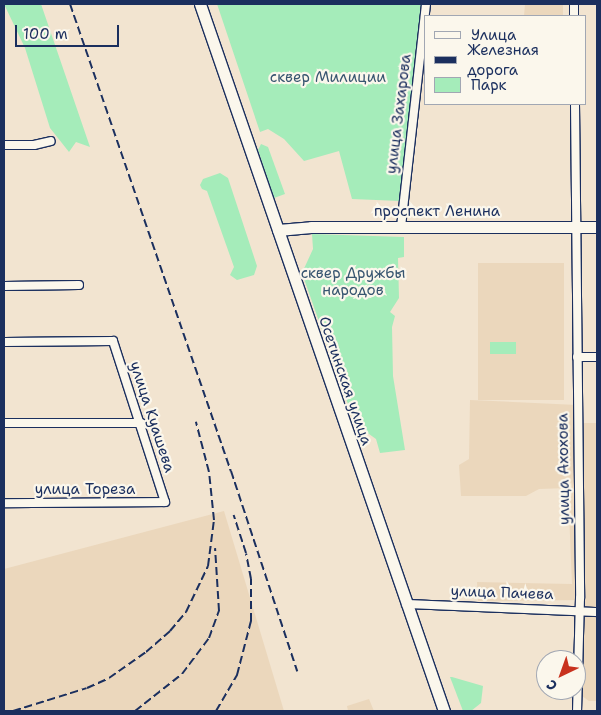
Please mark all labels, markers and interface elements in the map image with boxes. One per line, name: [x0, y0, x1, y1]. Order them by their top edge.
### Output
scale bar: [18, 15, 121, 47]
legend: [424, 15, 586, 105]
text: 100 m: [23, 24, 68, 44]
text: Улица: [471, 25, 516, 45]
text: Железная дорога: [467, 40, 539, 80]
street label: улица Захарова: [383, 53, 415, 175]
park label: сквер Милиции: [270, 69, 386, 87]
text: Парк: [471, 75, 507, 95]
street label: проспект Ленина: [374, 203, 500, 221]
park label: сквер Дружбы народов: [301, 264, 405, 299]
street label: Осетинская улица: [315, 314, 375, 448]
street label: улица Куашева: [126, 359, 178, 475]
street label: улица Ахохова: [554, 413, 574, 525]
street label: улица Тореза: [35, 481, 135, 499]
street label: улица Пачева: [450, 582, 554, 604]
north arrow: [536, 650, 586, 700]
text: С: [542, 676, 561, 695]

